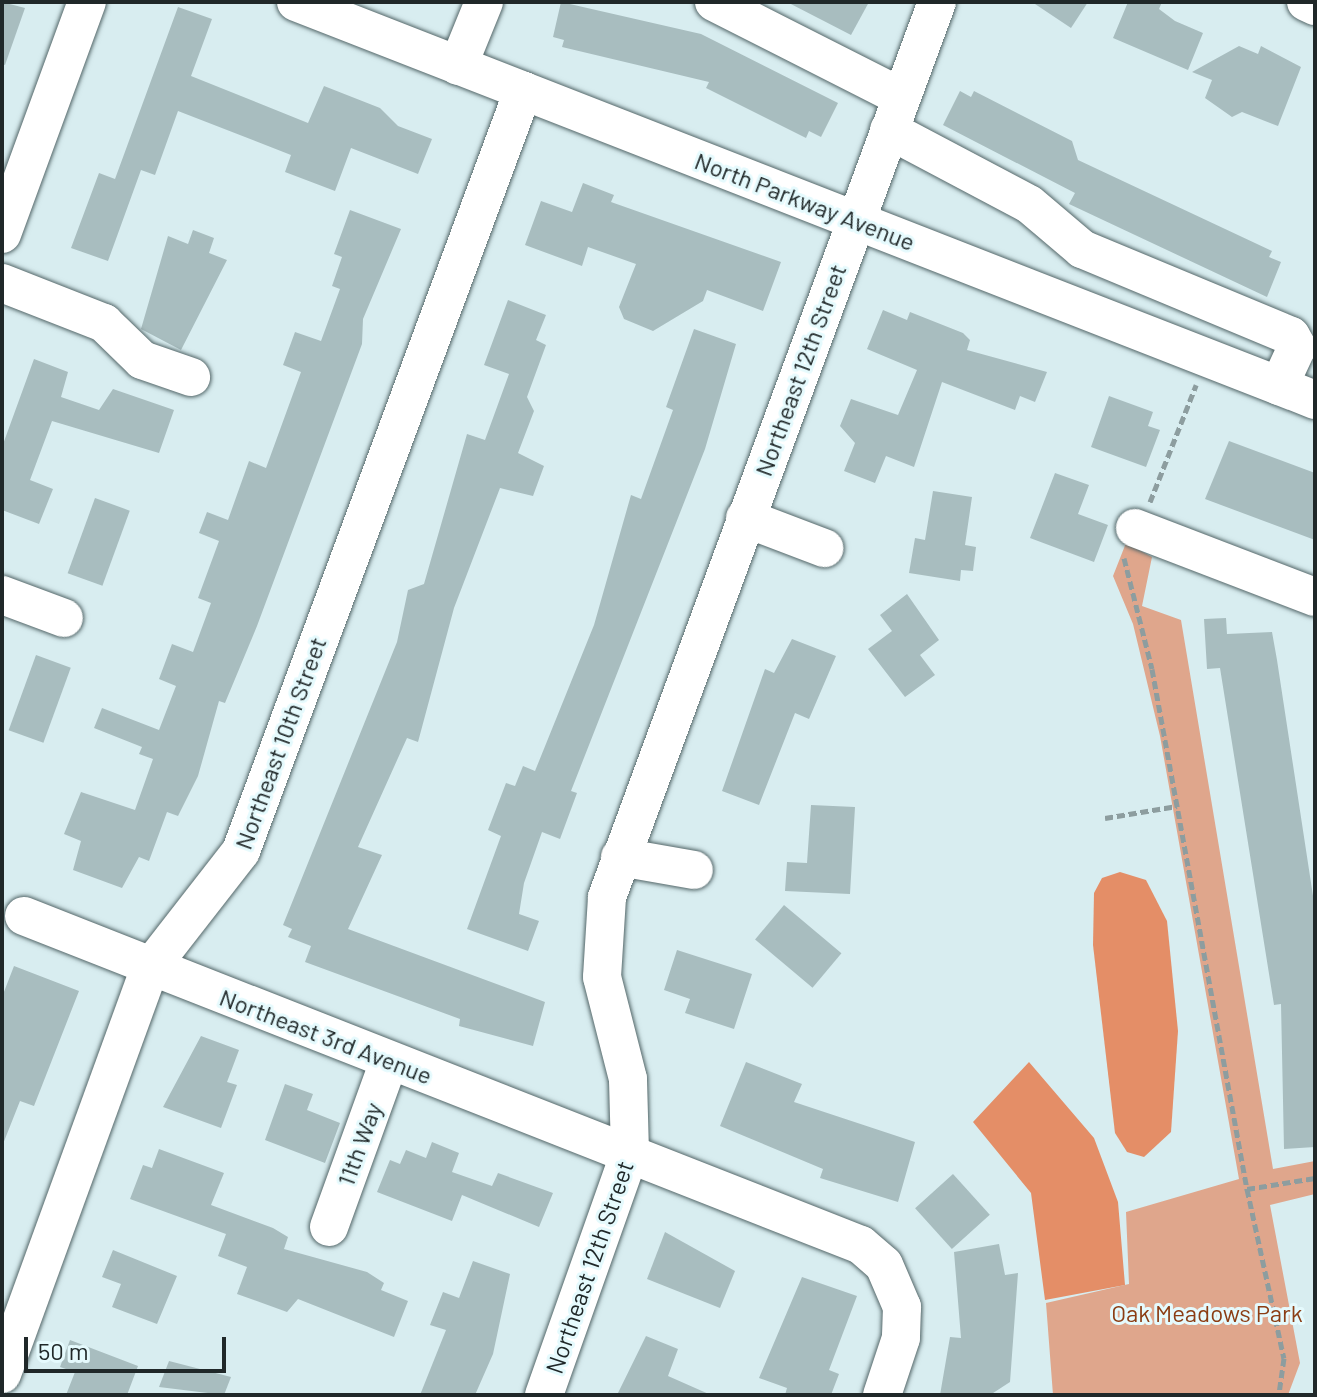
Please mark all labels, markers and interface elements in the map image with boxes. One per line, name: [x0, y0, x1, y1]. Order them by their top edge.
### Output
street label: North Parkway Avenue: [691, 146, 919, 256]
street label: Northeast 12th Street: [748, 260, 852, 480]
street label: Northeast 10th Street: [228, 633, 332, 853]
street label: Northeast 3rd Avenue: [216, 982, 436, 1090]
street label: 11th Way: [331, 1098, 387, 1190]
street label: Northeast 12th Street: [539, 1157, 639, 1377]
park label: Oak Meadows Park: [1111, 1299, 1303, 1327]
scale bar: [28, 1321, 230, 1371]
text: 50 m: [38, 1336, 89, 1365]

